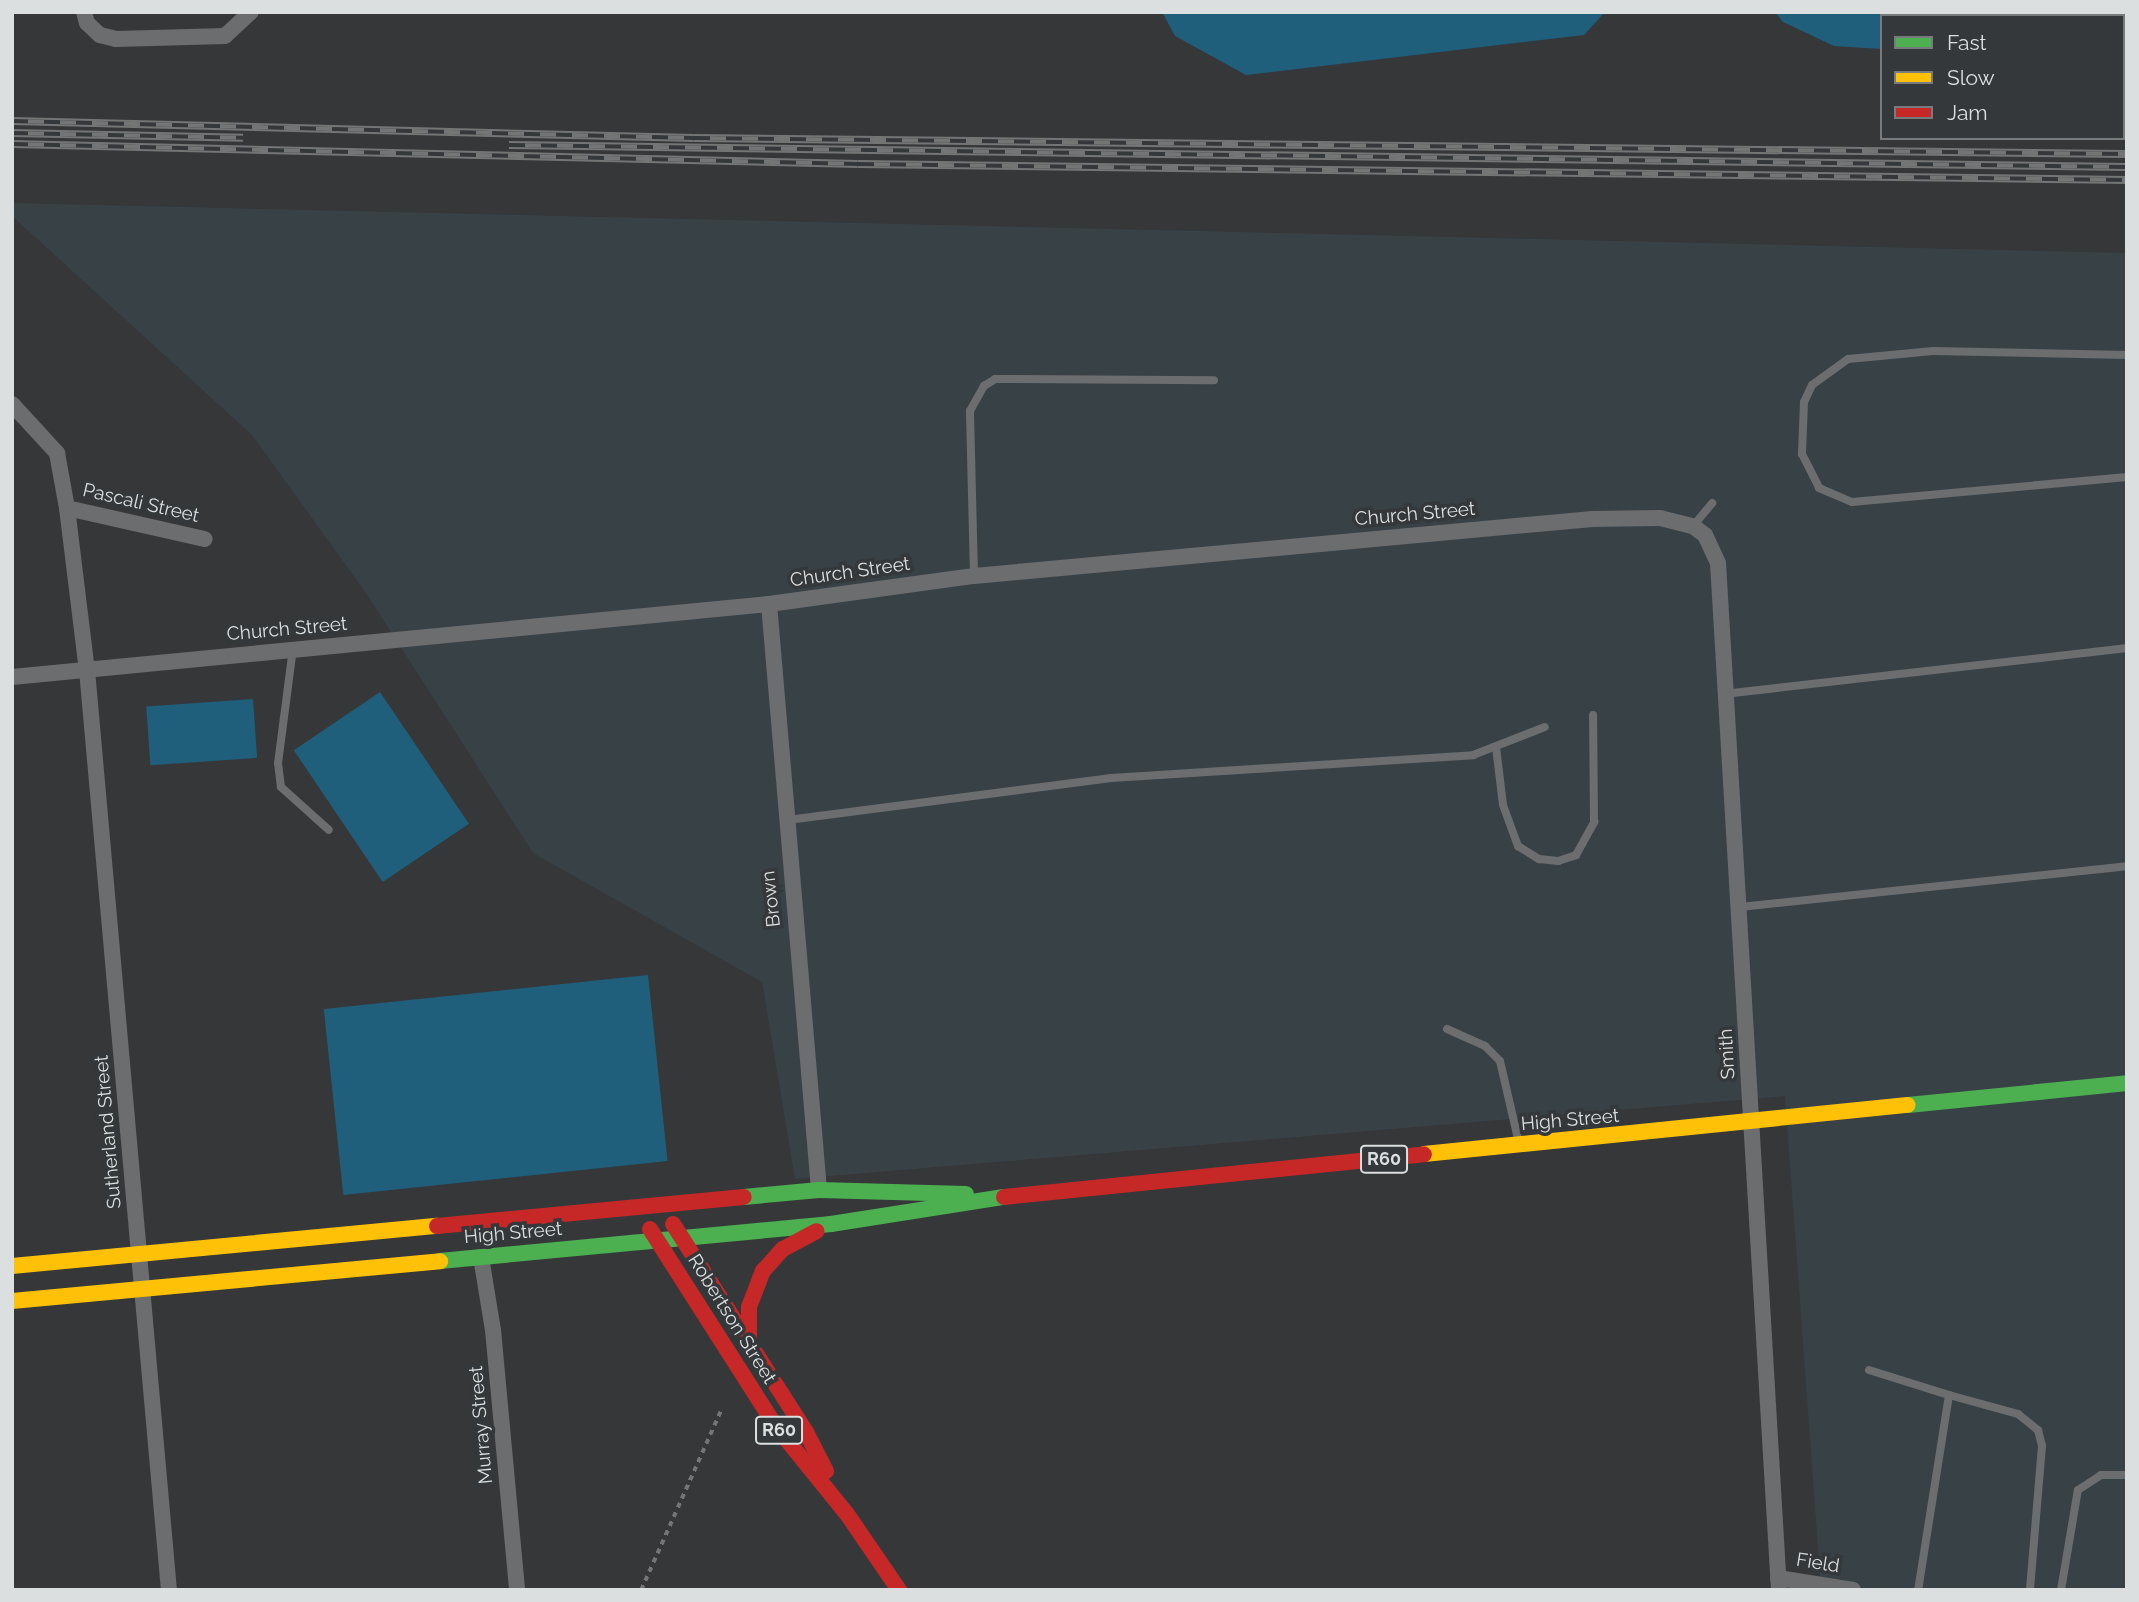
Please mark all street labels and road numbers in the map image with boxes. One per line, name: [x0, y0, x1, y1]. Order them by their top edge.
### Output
street label: Pascali Street: [81, 479, 201, 527]
street label: Church Street: [1354, 497, 1476, 531]
street label: Church Street: [789, 552, 911, 592]
street label: Church Street: [226, 612, 348, 646]
street label: Brown: [757, 870, 785, 928]
street label: Smith: [1714, 1028, 1740, 1080]
street label: Sutherland Street: [90, 1054, 126, 1210]
street label: High Street: [1520, 1104, 1620, 1136]
road number: R60: [1360, 1144, 1408, 1174]
street label: High Street: [463, 1217, 563, 1249]
street label: Robertson Street: [683, 1250, 781, 1388]
street label: Murray Street: [464, 1365, 498, 1485]
road number: R60: [754, 1415, 804, 1444]
street label: Field: [1795, 1548, 1841, 1578]

